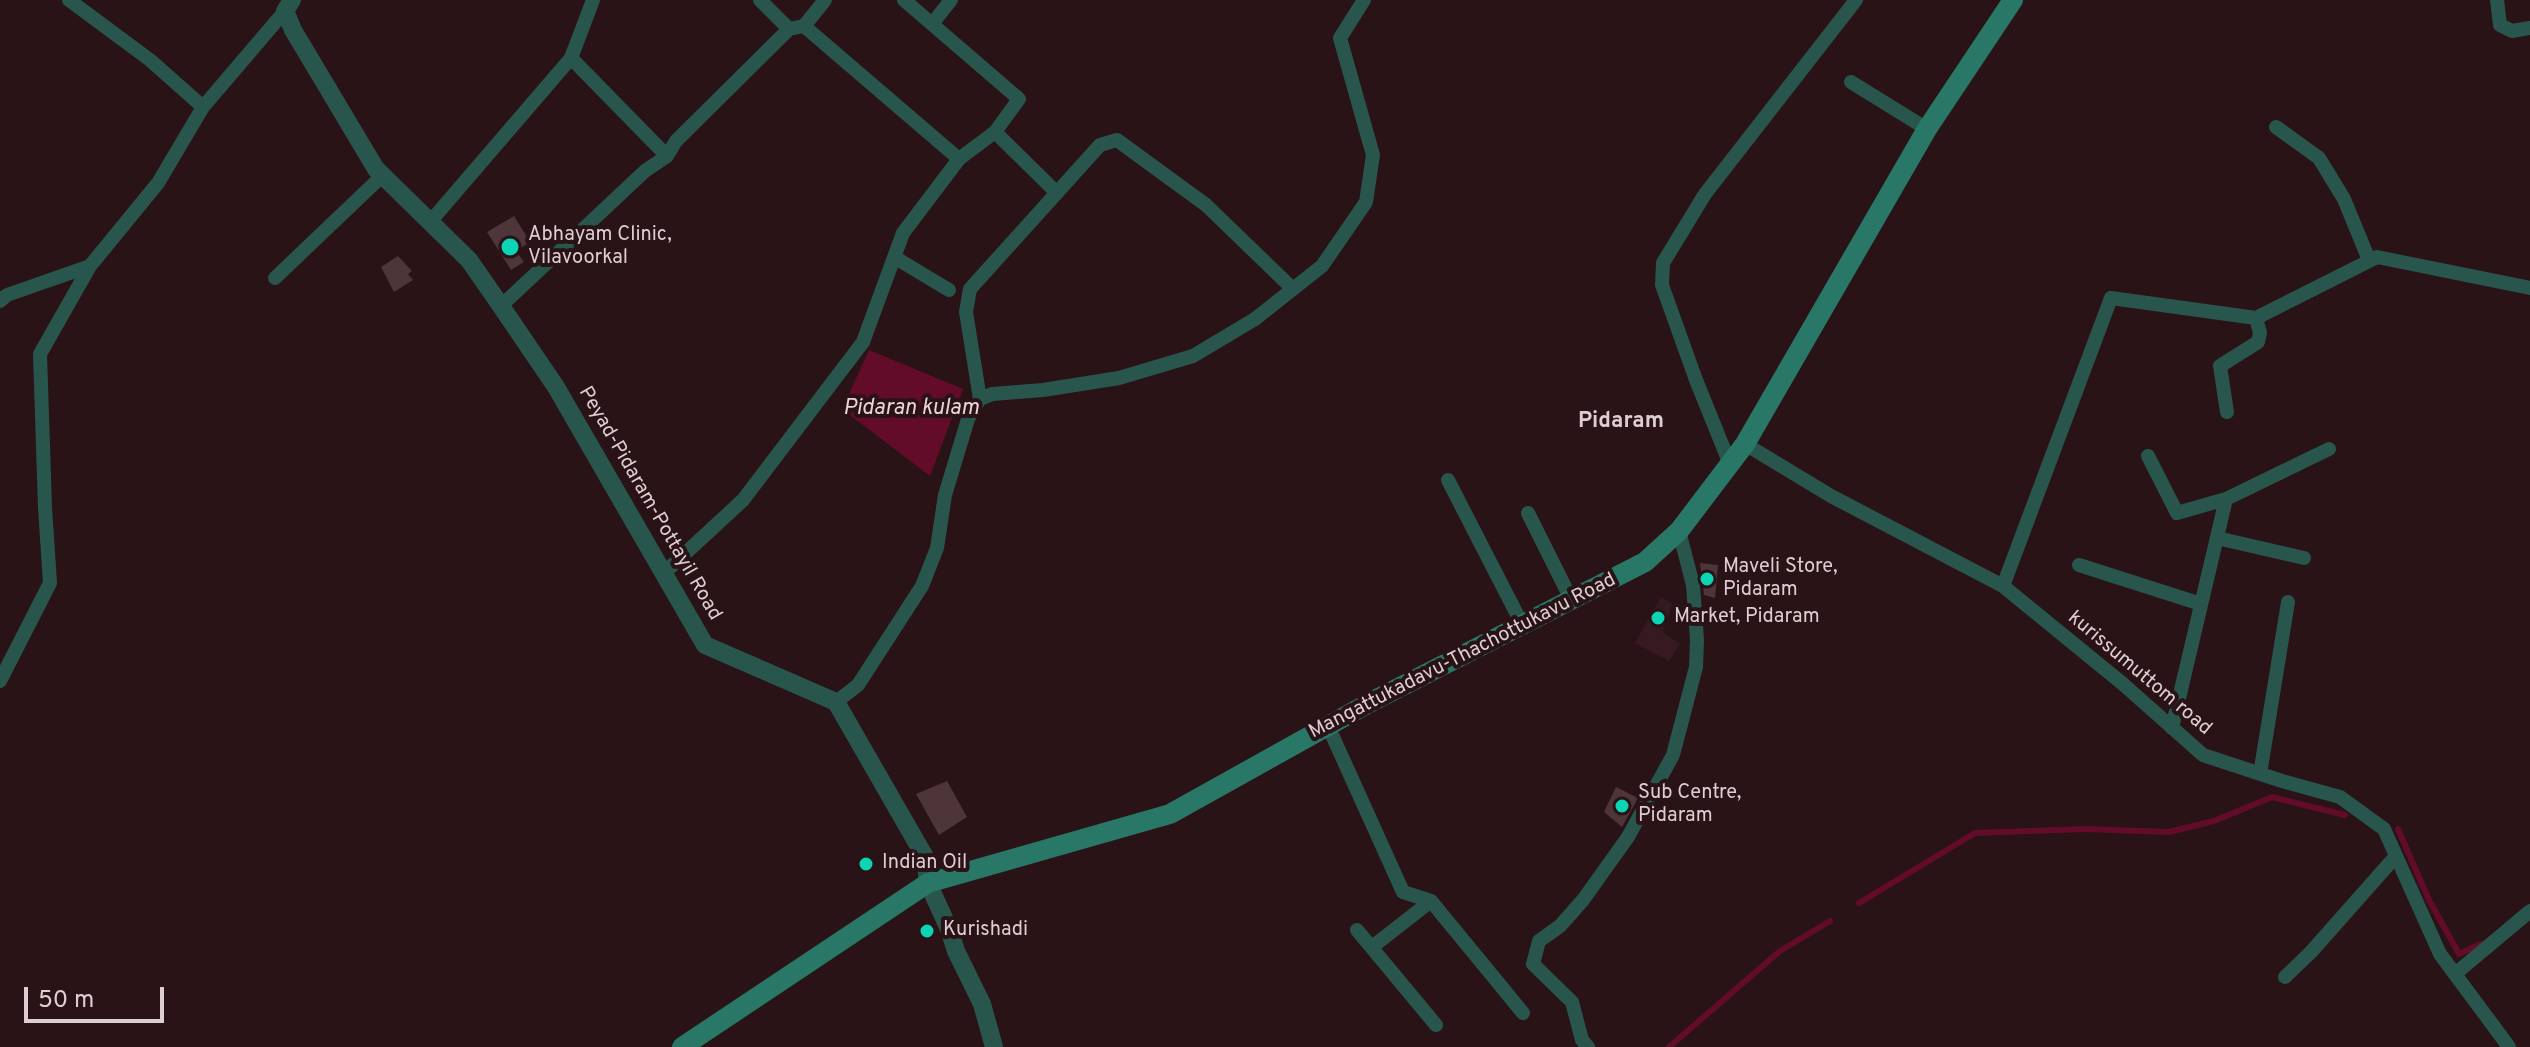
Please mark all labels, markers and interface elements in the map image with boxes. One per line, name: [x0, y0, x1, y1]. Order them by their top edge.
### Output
place label: Abhayam Clinic, Vilavoorkal: [528, 224, 672, 271]
marker: Abhayam Clinic, Vilavoorkal: [499, 236, 521, 258]
street label: Peyad-Pidaram-Pottayil Road: [572, 383, 726, 625]
water label: Pidaran kulam: [843, 397, 979, 423]
district label: Pidaram: [1578, 410, 1664, 436]
place label: Maveli Store, Pidaram: [1723, 556, 1838, 603]
street label: Mangattukadavu-Thachottukavu Road: [1306, 569, 1620, 745]
marker: Maveli Store, Pidaram: [1698, 570, 1716, 588]
place label: Market, Pidaram: [1674, 606, 1820, 630]
street label: kurissumuttom road: [2062, 607, 2216, 741]
marker: Market, Pidaram: [1649, 609, 1667, 627]
place label: Sub Centre, Pidaram: [1638, 782, 1741, 829]
marker: Sub Centre, Pidaram: [1613, 797, 1631, 815]
place label: Indian Oil: [882, 852, 967, 876]
marker: Indian Oil: [857, 855, 875, 873]
place label: Kurishadi: [943, 919, 1028, 943]
marker: Kurishadi: [918, 922, 936, 940]
scale bar: [28, 971, 168, 1021]
text: 50 m: [38, 986, 94, 1016]

